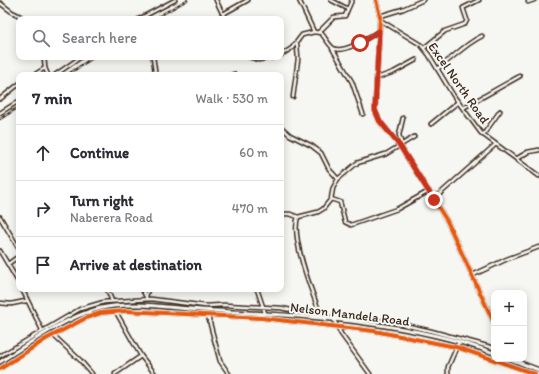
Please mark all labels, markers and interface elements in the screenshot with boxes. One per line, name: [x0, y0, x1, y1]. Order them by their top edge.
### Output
search box: [16, 16, 284, 60]
icon: search: [30, 27, 52, 49]
text: Search here: [62, 29, 137, 47]
route start: [351, 34, 369, 52]
street label: Excel North Road: [425, 39, 493, 127]
text: 7 min: [32, 88, 72, 108]
text: Walk · 530 m: [196, 91, 268, 106]
icon: ahead: [32, 142, 54, 164]
text: Continue: [70, 144, 129, 162]
text: 60 m: [239, 145, 268, 160]
route end: [425, 191, 443, 209]
text: Turn right: [70, 192, 134, 210]
icon: right: [32, 198, 54, 220]
text: 470 m: [232, 201, 268, 216]
text: Naberera Road: [70, 210, 153, 225]
icon: arrive: [32, 254, 54, 276]
text: Arrive at destination: [70, 256, 202, 274]
map controls: [491, 290, 527, 362]
button: +: [491, 290, 527, 326]
street label: Nelson Mandela Road: [289, 299, 411, 329]
button: −: [491, 326, 527, 362]

